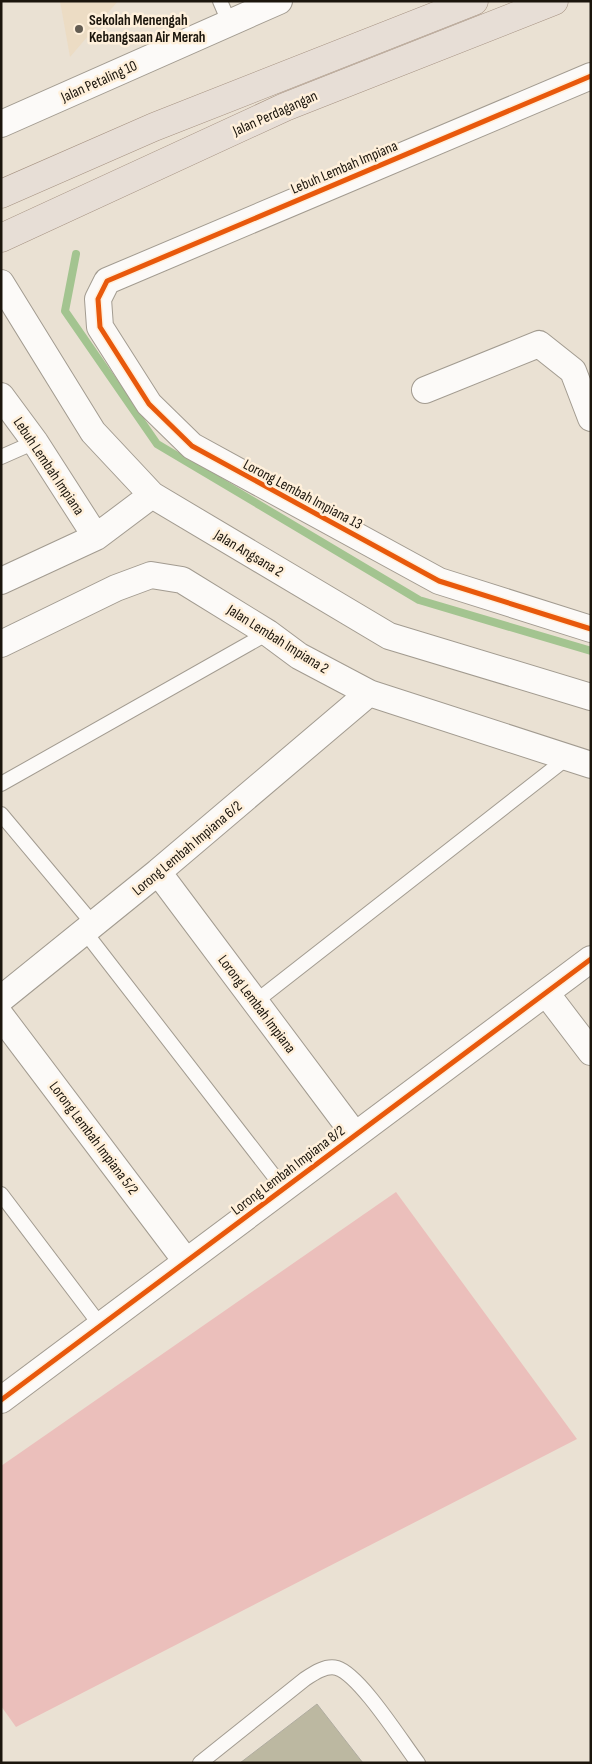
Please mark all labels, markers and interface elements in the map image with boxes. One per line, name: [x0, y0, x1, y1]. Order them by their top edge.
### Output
place label: Sekolah Menengah Kebangsaan Air Merah: [89, 11, 205, 47]
marker: Sekolah Menengah Kebangsaan Air Merah: [73, 23, 85, 35]
street label: Jalan Petaling 10: [57, 56, 140, 107]
street label: Jalan Perdagangan: [229, 86, 320, 141]
street label: Lebuh Lembah Impiana: [288, 136, 401, 199]
street label: Lebuh Lembah Impiana: [9, 414, 89, 519]
street label: Lorong Lembah Impiana 13: [240, 455, 366, 534]
street label: Jalan Angsana 2: [210, 525, 287, 581]
street label: Jalan Lembah Impiana 2: [223, 600, 332, 678]
street label: Lorong Lembah Impiana 6/2: [128, 797, 246, 900]
street label: Lorong Lembah Impiana: [213, 951, 300, 1057]
street label: Lorong Lembah Impiana 5/2: [45, 1078, 142, 1199]
street label: Lorong Lembah Impiana 8/2: [228, 1121, 349, 1219]

